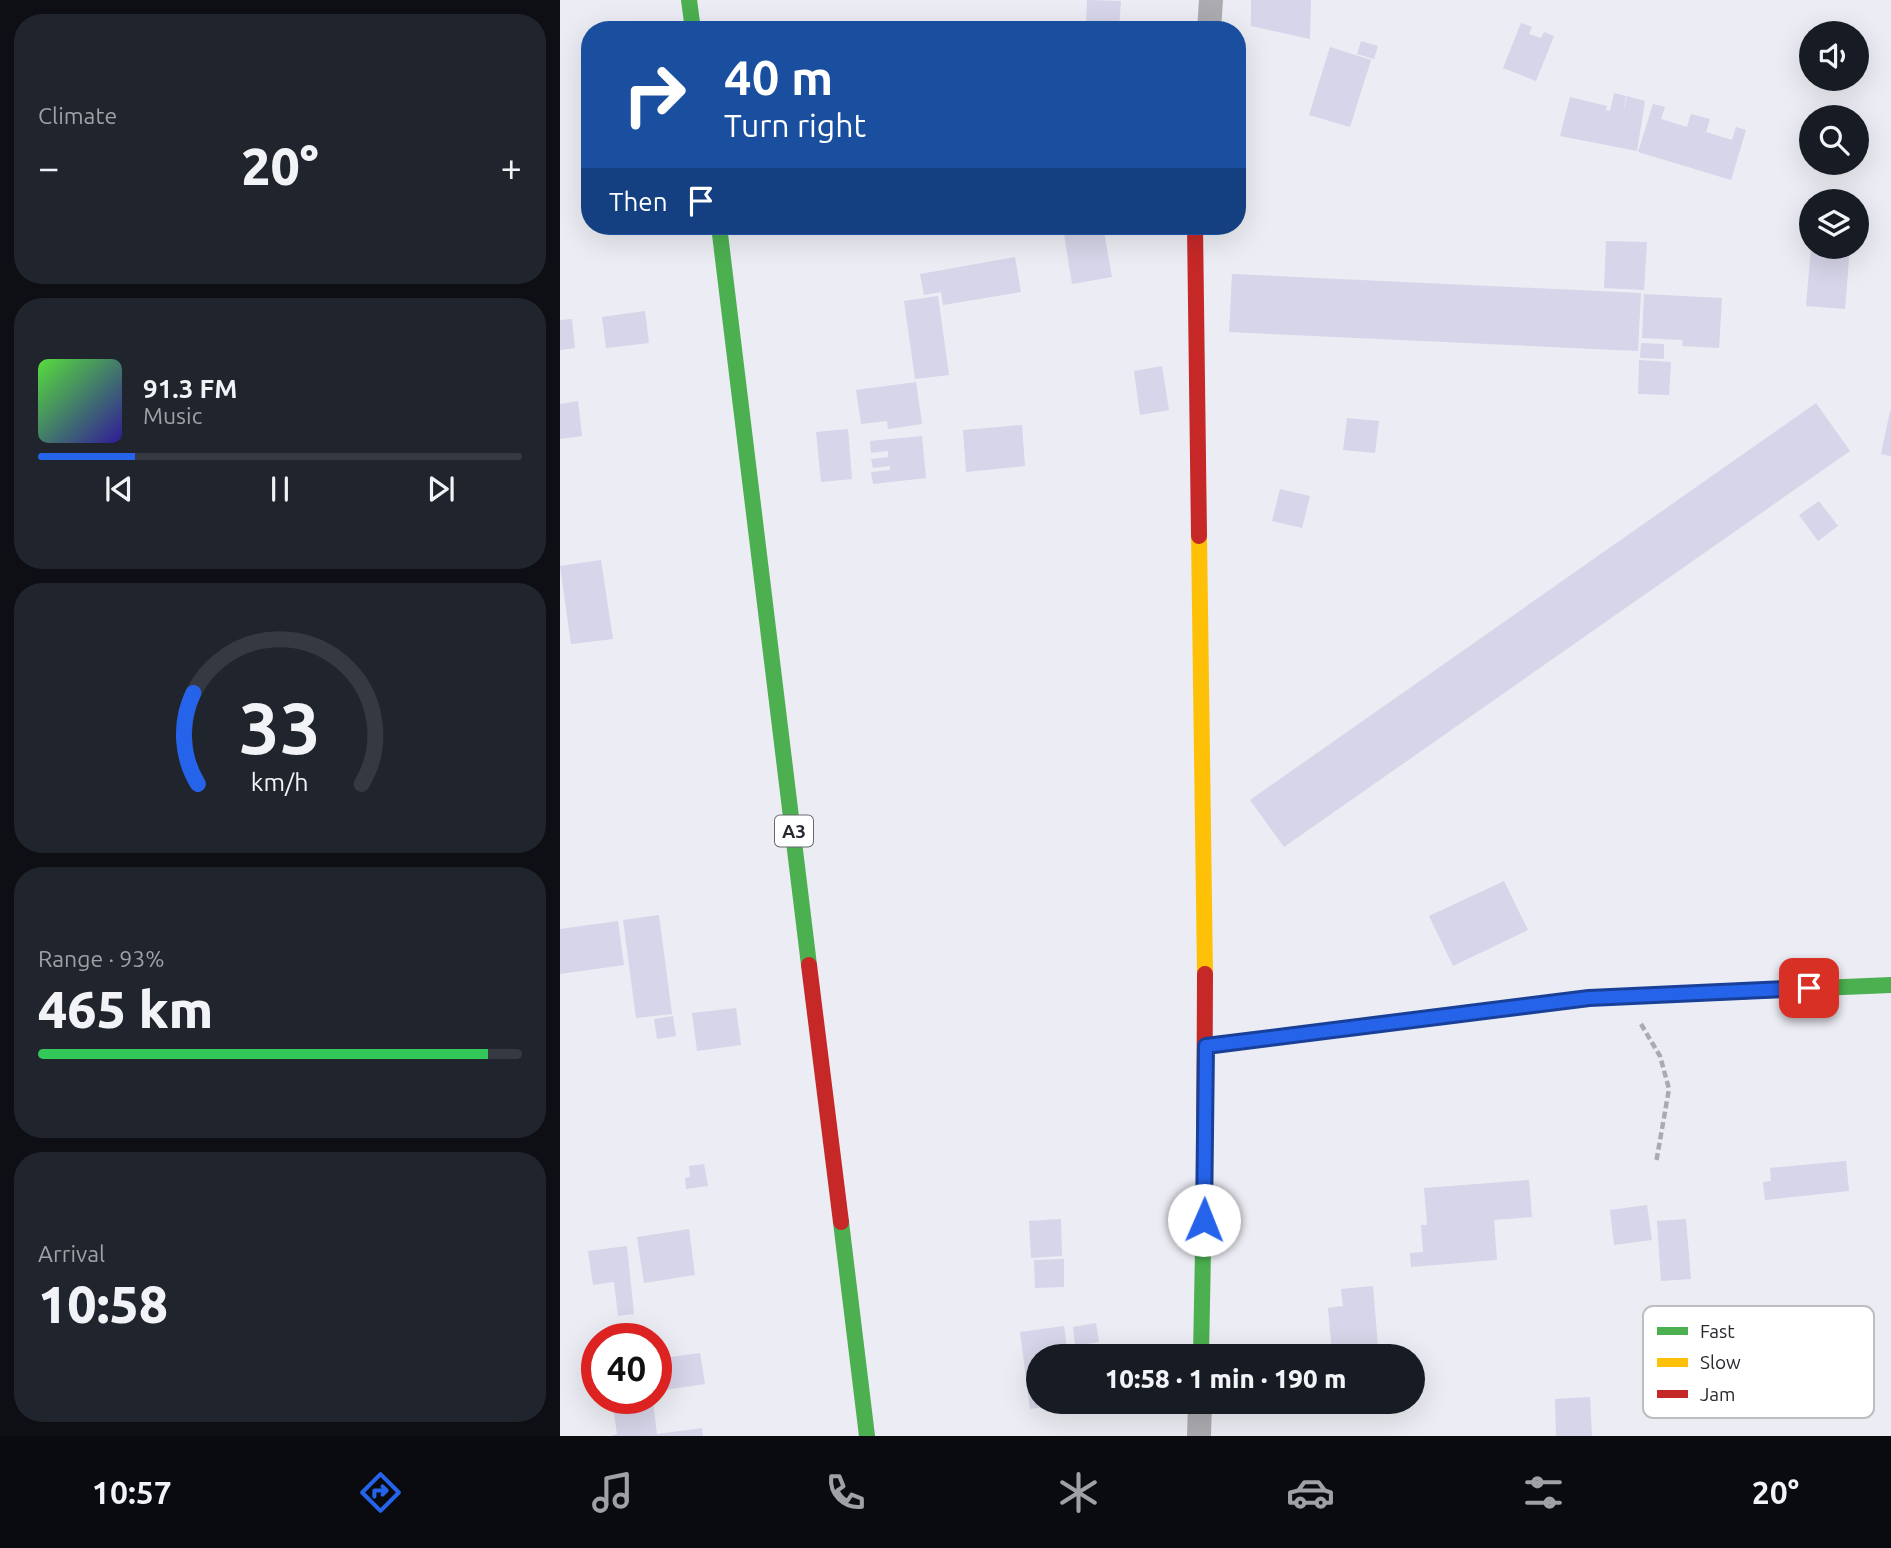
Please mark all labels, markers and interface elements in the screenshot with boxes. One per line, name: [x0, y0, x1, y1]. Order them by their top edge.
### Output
map controls: [1799, 21, 1869, 259]
button: sound: [1799, 21, 1869, 91]
icon: right: [609, 49, 700, 140]
text: 40 m: [724, 49, 833, 104]
text: Climate: [38, 103, 117, 128]
button: search: [1799, 105, 1869, 175]
text: Turn right: [724, 107, 866, 143]
text: 20°: [241, 137, 319, 195]
text: −: [38, 146, 59, 188]
text: +: [501, 146, 522, 188]
icon: arrive: [682, 182, 720, 220]
text: Then: [609, 187, 668, 216]
button: layers: [1799, 189, 1869, 259]
text: 91.3 FM: [143, 374, 237, 403]
text: Music: [143, 403, 202, 428]
icon: previous: [100, 470, 138, 508]
icon: pause: [261, 470, 299, 508]
icon: next: [422, 470, 460, 508]
text: 33: [239, 686, 321, 768]
text: km/h: [251, 768, 309, 796]
road number: A3: [775, 816, 813, 846]
text: Range · 93%: [38, 946, 165, 971]
pin: [1779, 958, 1839, 1018]
icon: arrive: [1790, 969, 1828, 1007]
text: 465 km: [38, 980, 213, 1038]
position arrow: [1167, 1183, 1241, 1257]
text: Arrival: [38, 1241, 105, 1266]
text: 10:58: [38, 1275, 168, 1333]
legend: [1643, 1306, 1874, 1418]
text: Fast: [1700, 1320, 1735, 1342]
speed limit sign: 40: [581, 1323, 672, 1414]
text: Slow: [1700, 1351, 1741, 1373]
text: 10:58 · 1 min · 190 m: [1105, 1364, 1346, 1393]
text: Jam: [1700, 1383, 1736, 1405]
icon: directions: [356, 1468, 405, 1517]
icon: music: [588, 1468, 637, 1517]
icon: phone: [821, 1468, 870, 1517]
icon: climate: [1054, 1468, 1103, 1517]
icon: car: [1286, 1468, 1335, 1517]
icon: filters: [1519, 1468, 1568, 1517]
text: 10:57: [92, 1474, 172, 1510]
text: 20°: [1752, 1474, 1799, 1510]

